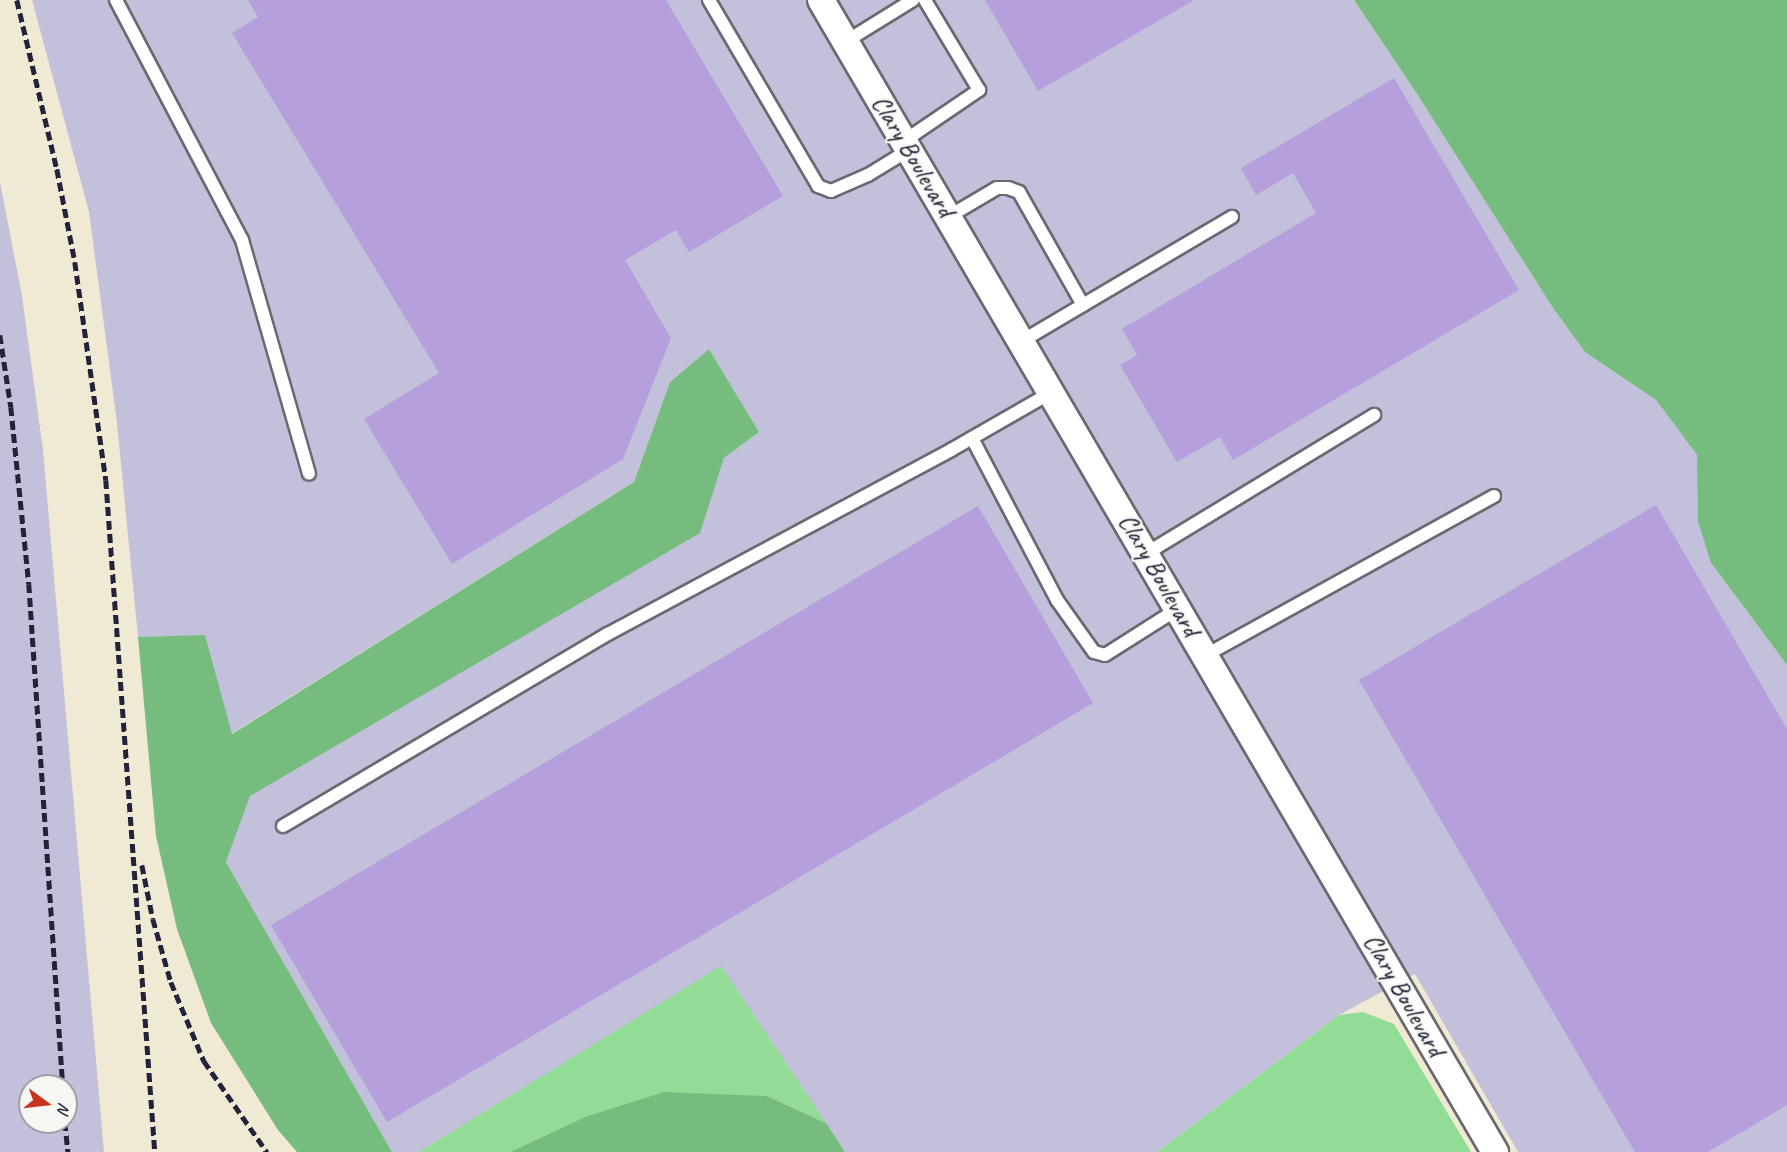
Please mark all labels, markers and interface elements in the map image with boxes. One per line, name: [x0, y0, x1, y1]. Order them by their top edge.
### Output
street label: Clary Boulevard: [864, 89, 962, 223]
street label: Clary Boulevard: [1111, 508, 1207, 642]
street label: Clary Boulevard: [1356, 928, 1452, 1062]
north arrow: [18, 1074, 78, 1134]
text: N: [53, 1101, 74, 1116]

